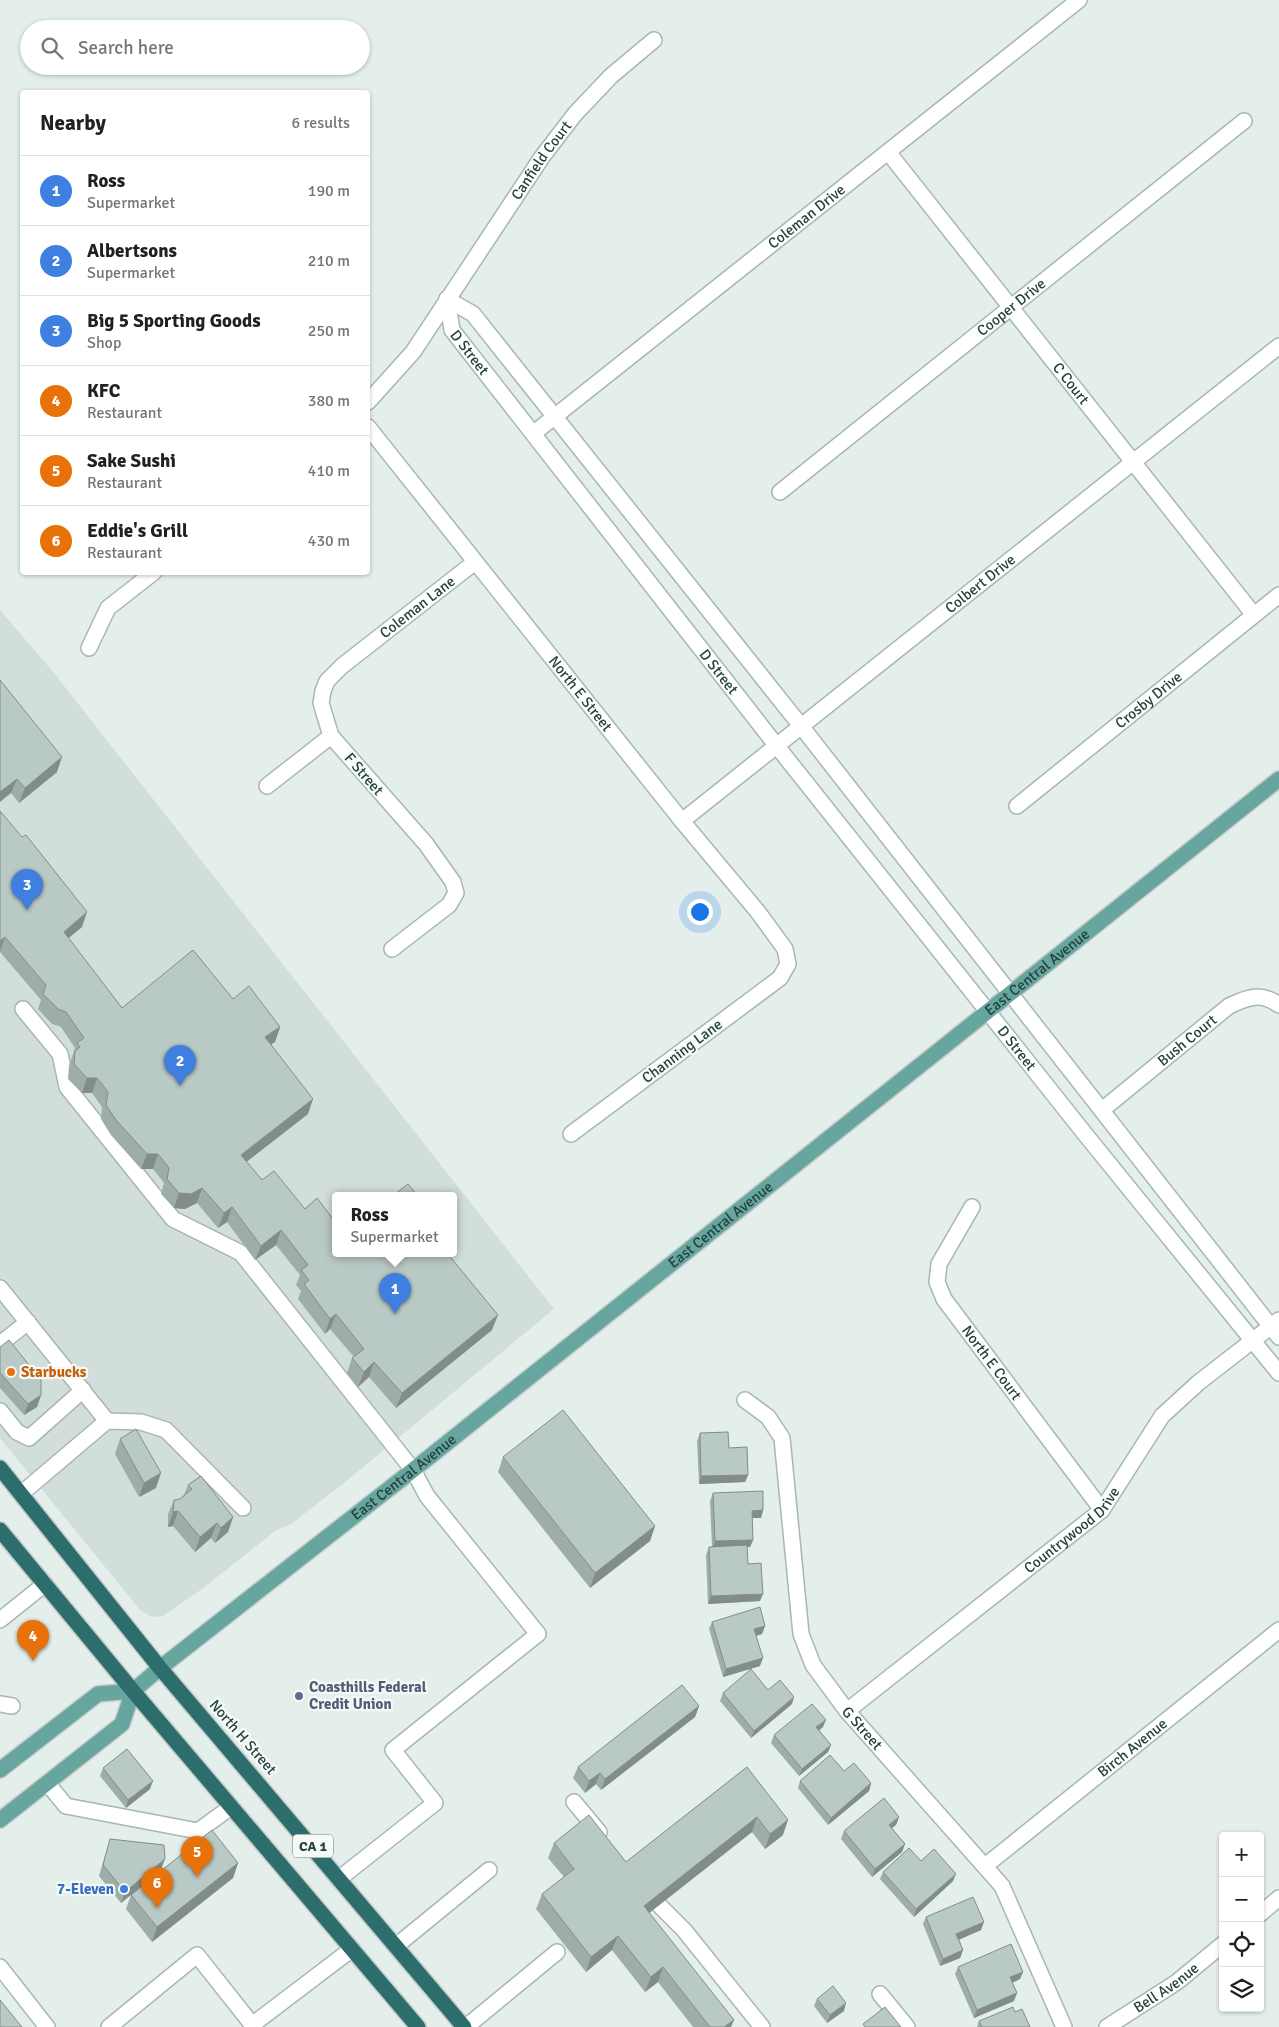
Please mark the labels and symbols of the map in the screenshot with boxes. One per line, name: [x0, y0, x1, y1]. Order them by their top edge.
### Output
street label: Canfield Court: [507, 117, 575, 203]
street label: Coleman Drive: [764, 180, 849, 253]
street label: Cooper Drive: [973, 274, 1049, 340]
street label: D Street: [446, 326, 493, 379]
street label: C Court: [1049, 359, 1093, 408]
street label: Colbert Drive: [941, 550, 1019, 617]
street label: Coleman Lane: [376, 572, 459, 642]
street label: D Street: [696, 646, 742, 698]
street label: North E Street: [545, 652, 616, 735]
street label: Crosby Drive: [1112, 668, 1186, 732]
street label: F Street: [341, 749, 387, 799]
pin: 3: [11, 869, 43, 910]
your location: [687, 899, 713, 925]
street label: East Central Avenue: [981, 925, 1093, 1019]
street label: Bush Court: [1154, 1011, 1220, 1070]
street label: Channing Lane: [638, 1015, 726, 1087]
street label: D Street: [994, 1022, 1040, 1074]
pin: 2: [164, 1045, 196, 1086]
street label: East Central Avenue: [664, 1178, 776, 1272]
pin: 1: [379, 1273, 411, 1314]
street label: North E Court: [958, 1322, 1025, 1404]
place label: Starbucks: [21, 1363, 87, 1381]
marker: Starbucks: [5, 1366, 17, 1378]
street label: East Central Avenue: [348, 1430, 460, 1524]
street label: Countrywood Drive: [1020, 1484, 1123, 1577]
pin: 4: [17, 1620, 49, 1661]
place label: Coasthills Federal Credit Union: [309, 1678, 427, 1713]
marker: Coasthills Federal Credit Union: [293, 1690, 305, 1702]
street label: North H Street: [206, 1696, 280, 1778]
street label: G Street: [838, 1703, 886, 1754]
street label: Birch Avenue: [1094, 1714, 1171, 1781]
road number: CA 1: [293, 1834, 333, 1858]
pin: 5: [181, 1836, 213, 1877]
pin: 6: [141, 1867, 173, 1908]
place label: 7-Eleven: [57, 1880, 114, 1898]
marker: 7-Eleven: [118, 1883, 130, 1895]
street label: Bell Avenue: [1130, 1959, 1202, 2017]

